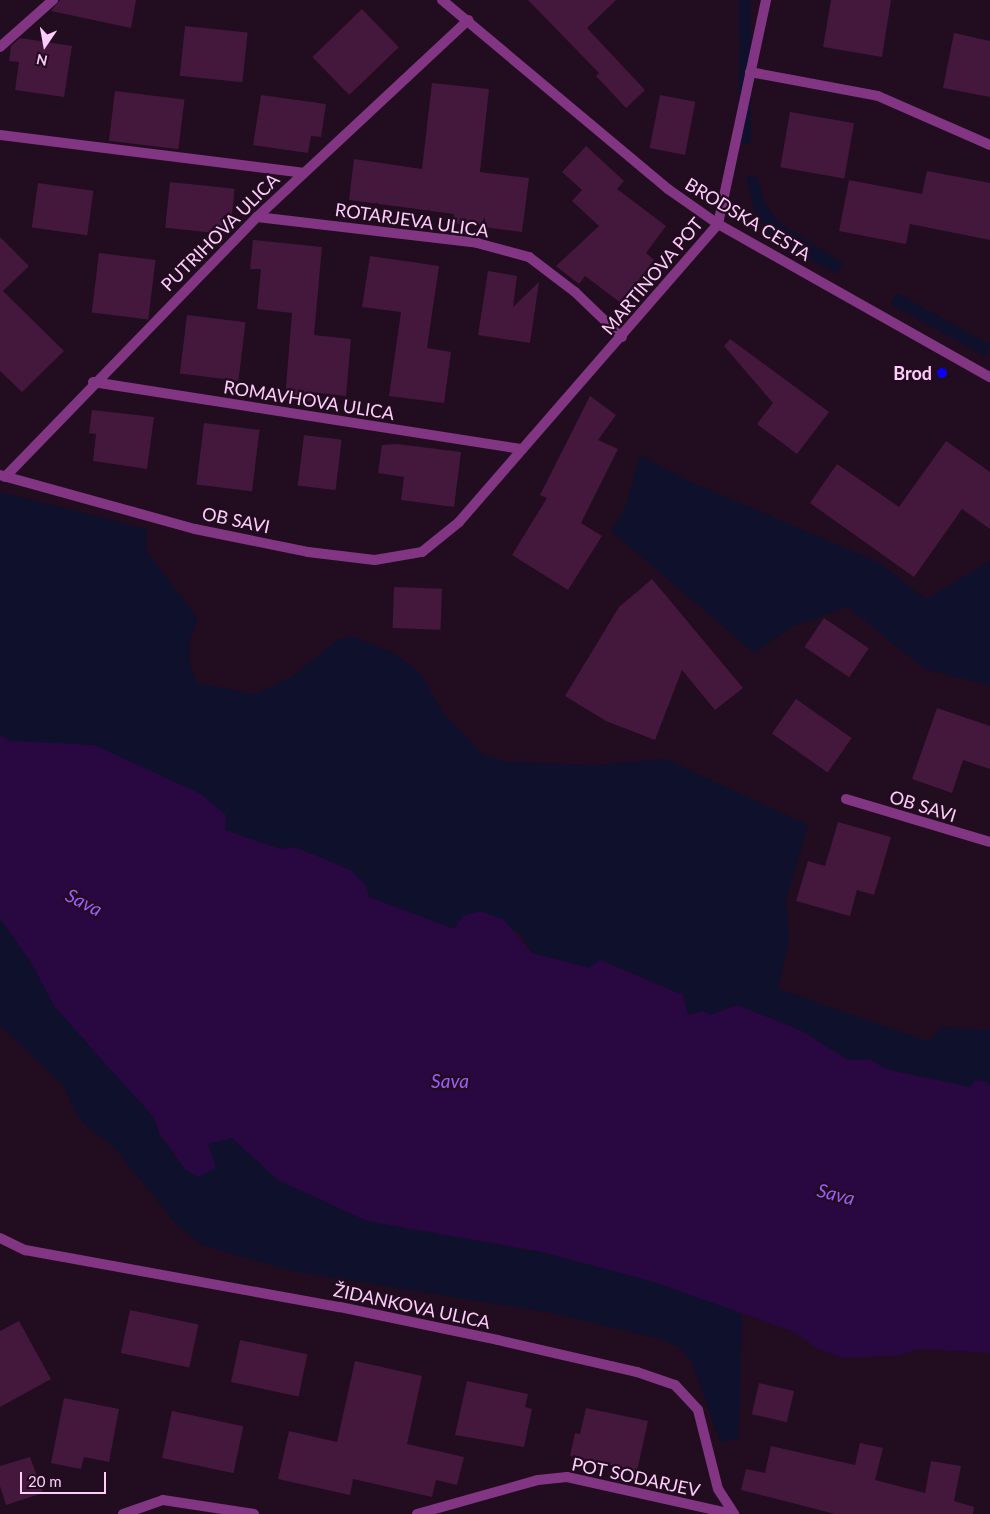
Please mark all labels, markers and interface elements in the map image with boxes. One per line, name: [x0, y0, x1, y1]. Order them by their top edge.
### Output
north arrow: [20, 20, 70, 70]
text: N: [35, 51, 49, 70]
street label: PUTRIHOVA ULICA: [156, 168, 284, 296]
street label: BRODSKA CESTA: [681, 173, 815, 265]
street label: ROTARJEVA ULICA: [333, 198, 491, 242]
street label: MARTINOVA POT: [597, 213, 707, 339]
place label: Brod: [893, 362, 932, 384]
marker: Brod: [936, 367, 948, 379]
street label: ROMAVHOVA ULICA: [222, 376, 396, 424]
street label: OB SAVI: [200, 502, 272, 538]
street label: OB SAVI: [887, 786, 959, 826]
water label: Sava: [62, 883, 106, 921]
water label: Sava: [431, 1070, 469, 1092]
water label: Sava: [815, 1178, 857, 1210]
street label: ŽIDANKOVA ULICA: [331, 1279, 493, 1333]
street label: POT SODARJEV: [570, 1453, 702, 1501]
scale bar: [22, 1462, 109, 1494]
text: 20 m: [28, 1472, 62, 1490]

